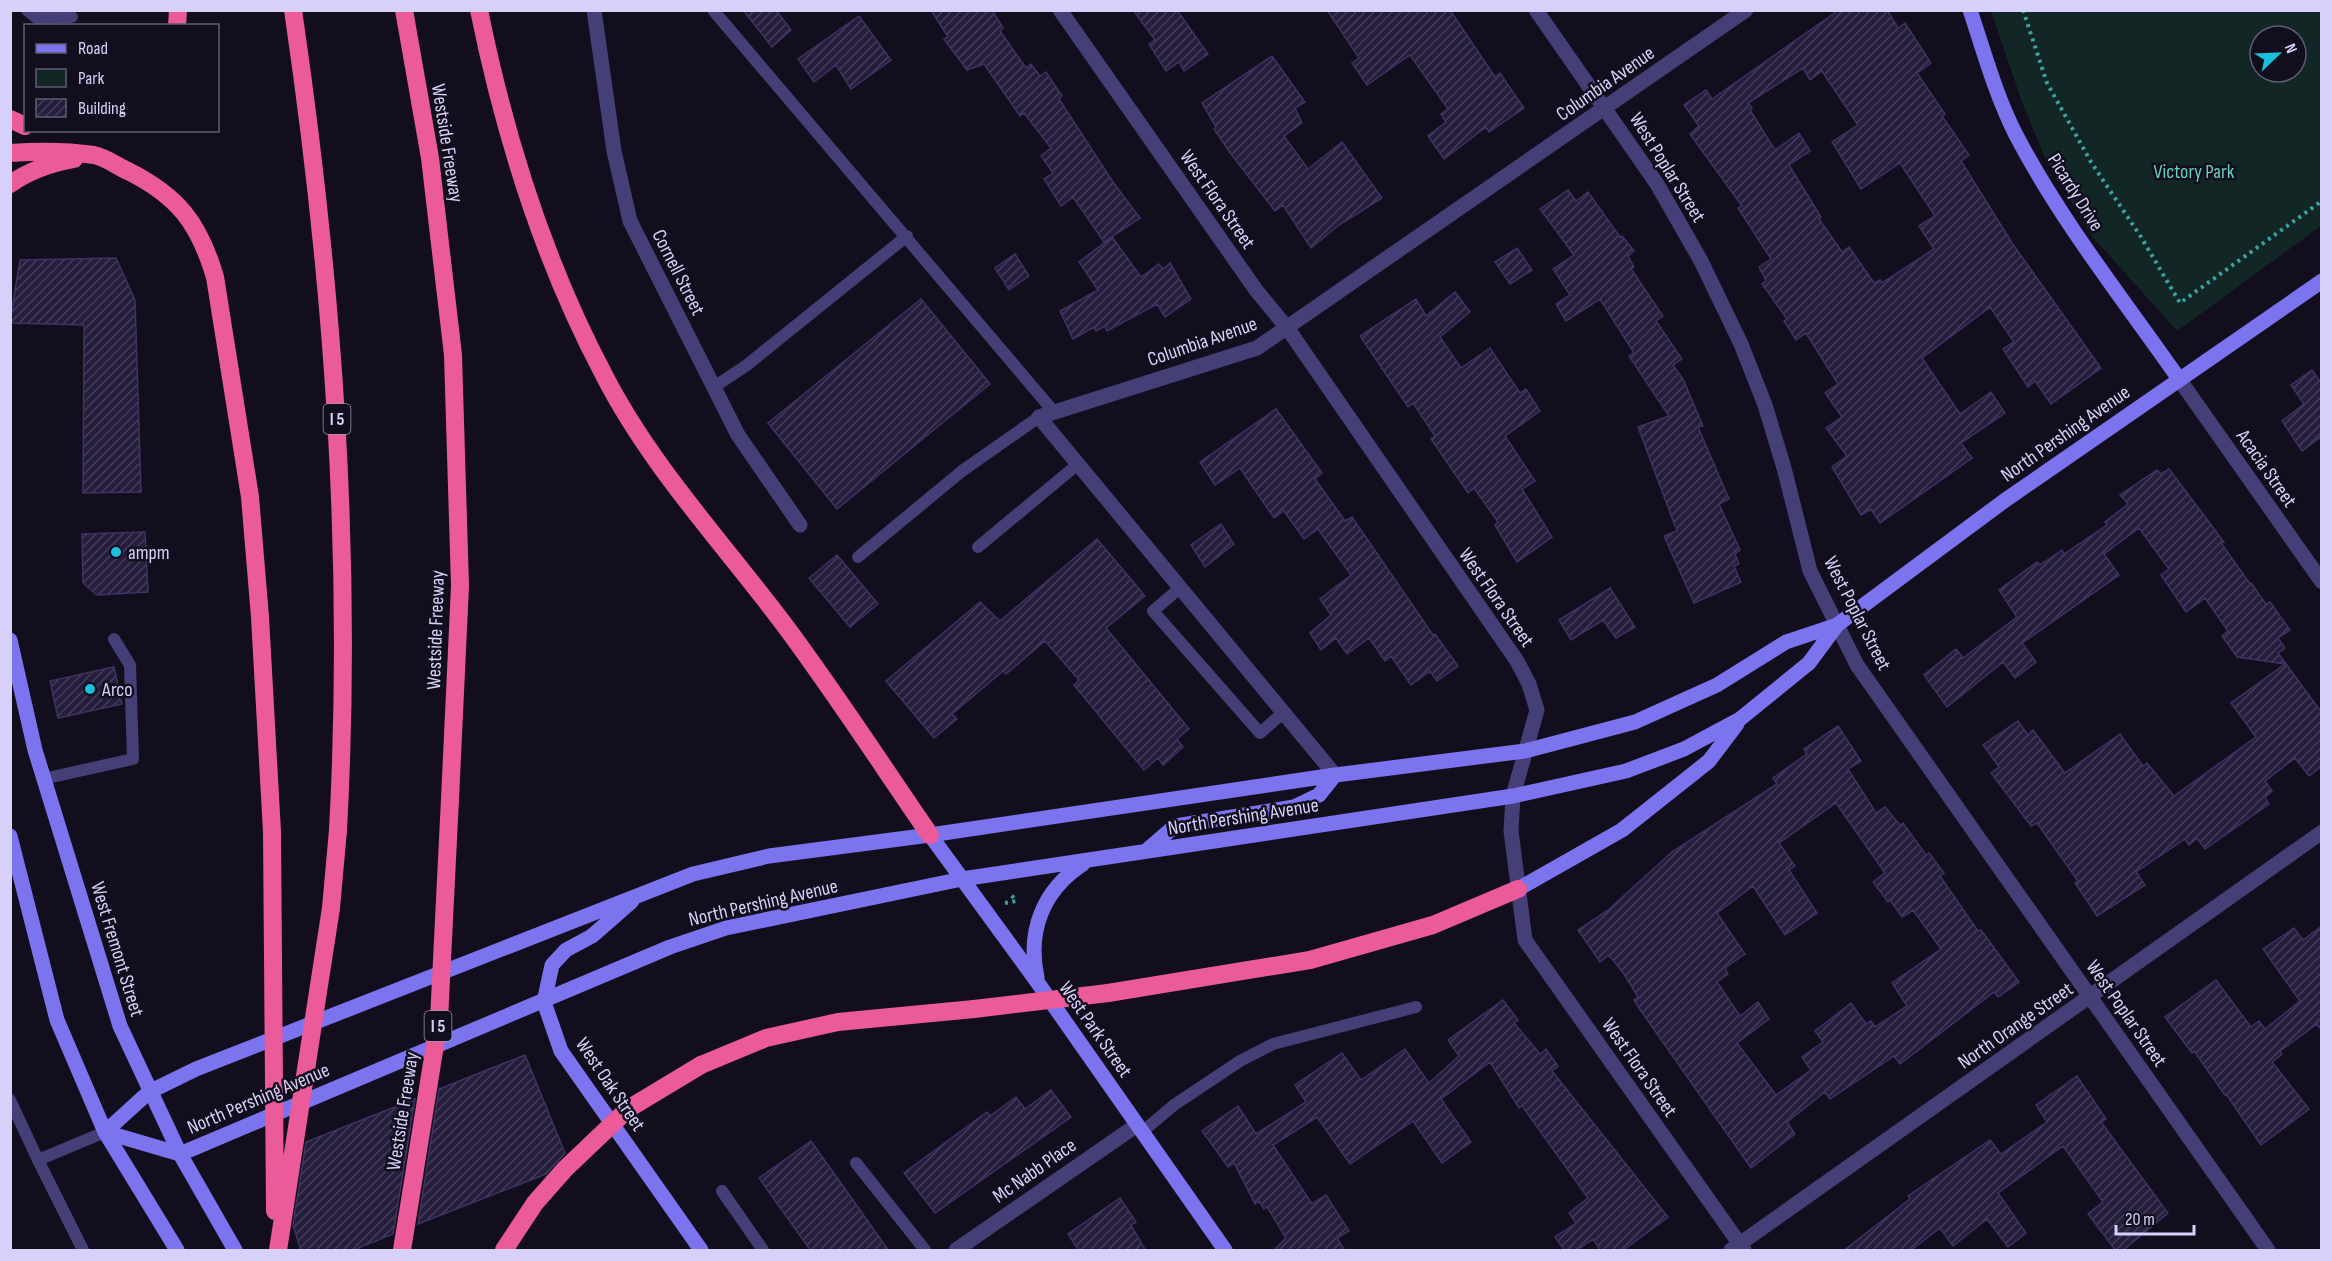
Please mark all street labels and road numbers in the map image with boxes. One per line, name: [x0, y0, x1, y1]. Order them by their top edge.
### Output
street label: Columbia Avenue: [1552, 41, 1659, 126]
street label: Westside Freeway: [426, 82, 468, 204]
street label: West Poplar Street: [1624, 108, 1710, 227]
street label: West Flora Street: [1174, 145, 1260, 254]
street label: Picardy Drive: [2042, 149, 2108, 236]
street label: Cornell Street: [646, 226, 710, 319]
street label: Columbia Avenue: [1144, 312, 1260, 372]
street label: North Pershing Avenue: [1996, 380, 2135, 487]
road number: I 5: [324, 404, 350, 434]
street label: Acacia Street: [2230, 424, 2302, 512]
street label: West Flora Street: [1453, 543, 1539, 652]
street label: West Poplar Street: [1818, 552, 1896, 674]
street label: Westside Freeway: [422, 570, 450, 690]
street label: North Pershing Avenue: [1166, 793, 1320, 841]
street label: North Pershing Avenue: [686, 874, 840, 932]
street label: West Fremont Street: [85, 879, 149, 1020]
street label: West Poplar Street: [2081, 956, 2172, 1072]
street label: West Park Street: [1053, 977, 1137, 1082]
street label: North Orange Street: [1953, 977, 2078, 1074]
road number: I 5: [424, 1011, 452, 1041]
street label: West Flora Street: [1596, 1013, 1682, 1122]
street label: West Oak Street: [570, 1033, 650, 1136]
street label: Westside Freeway: [382, 1050, 424, 1172]
street label: North Pershing Avenue: [184, 1058, 333, 1140]
street label: Mc Nabb Place: [988, 1133, 1081, 1208]

